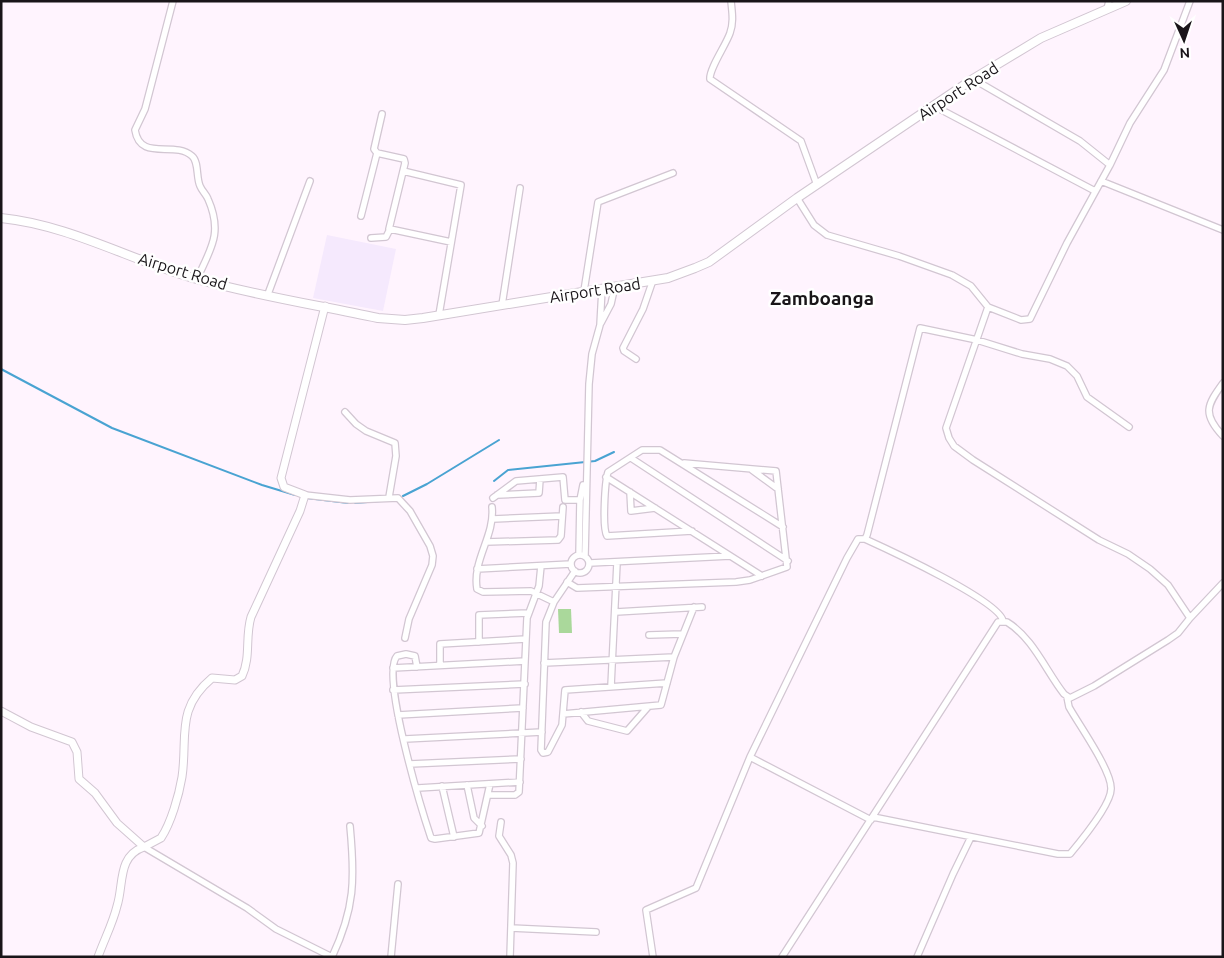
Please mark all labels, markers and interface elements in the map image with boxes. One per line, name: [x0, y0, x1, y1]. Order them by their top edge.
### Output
north arrow: [1159, 15, 1209, 65]
text: N: [1179, 45, 1190, 61]
street label: Airport Road: [915, 58, 1001, 124]
street label: Airport Road: [136, 249, 230, 293]
street label: Airport Road: [548, 274, 642, 306]
district label: Zamboanga: [770, 287, 874, 309]

